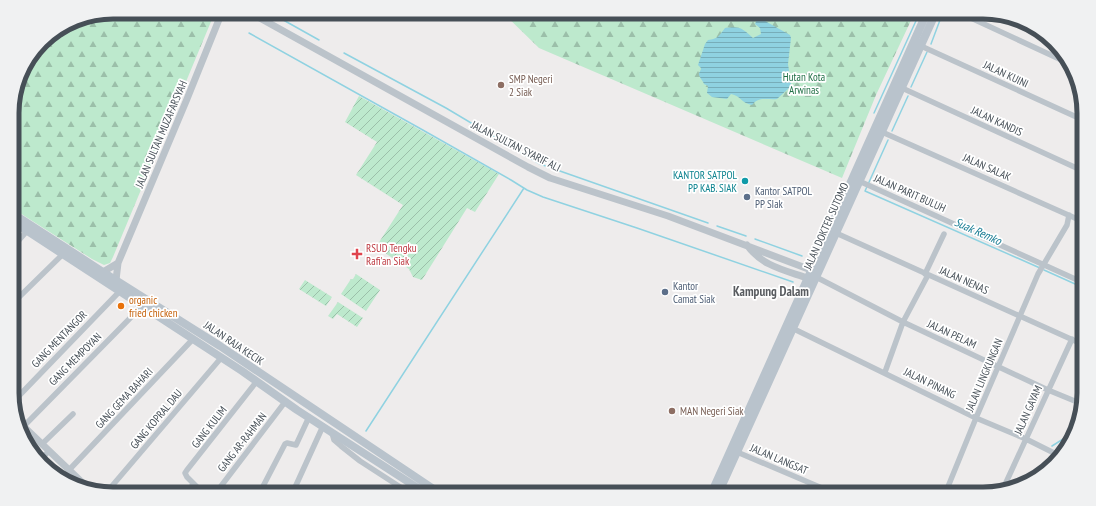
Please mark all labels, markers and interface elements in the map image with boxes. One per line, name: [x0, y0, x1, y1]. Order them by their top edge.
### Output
street label: JALAN KUINI: [980, 57, 1031, 91]
park label: Hutan Kota Arwinas: [783, 70, 825, 97]
place label: SMP Negeri 2 Siak: [509, 72, 553, 99]
street label: JALAN SULTAN MUZAFARSYAH: [132, 78, 190, 191]
marker: SMP Negeri 2 Siak: [496, 80, 506, 90]
street label: JALAN KANDIS: [968, 103, 1025, 139]
street label: JALAN SULTAN SYARIF ALI: [468, 117, 563, 175]
street label: JALAN SALAK: [960, 150, 1014, 184]
place label: KANTOR SATPOL PP KAB. SIAK: [673, 168, 738, 195]
street label: JALAN PARIT BULUH: [871, 170, 948, 215]
marker: KANTOR SATPOL PP KAB. SIAK: [740, 176, 750, 186]
street label: JALAN DOKTER SUTOMO: [800, 180, 852, 273]
place label: Kantor SATPOL PP SIak: [755, 184, 813, 211]
marker: Kantor SATPOL PP SIak: [742, 192, 752, 202]
water label: Suak Remko: [952, 214, 1005, 248]
place label: RSUD Tengku Rafi'an Siak: [366, 241, 417, 268]
marker: RSUD Tengku Rafi'an Siak: [351, 248, 363, 260]
street label: JALAN NENAS: [936, 263, 991, 297]
place label: Kantor Camat Siak: [673, 279, 716, 306]
district label: Kampung Dalam: [733, 283, 809, 300]
marker: Kantor Camat Siak: [660, 287, 670, 297]
place label: organic fried chicken: [129, 293, 178, 320]
marker: organic fried chicken: [116, 301, 126, 311]
street label: GANG MENTANGOR: [28, 307, 90, 371]
street label: JALAN PELAM: [924, 316, 979, 351]
street label: JALAN RAJA KECIK: [201, 317, 267, 368]
street label: GANG MEMPOYAN: [46, 330, 104, 388]
street label: JALAN LINGKUNGAN: [962, 336, 1006, 415]
street label: JALAN PINANG: [901, 364, 958, 402]
street label: GANG GEMA BAHARI: [92, 365, 156, 431]
street label: JALAN GAYAM: [1011, 383, 1045, 438]
street label: GANG KOPRAL DAU: [127, 386, 185, 452]
street label: GANG KULIM: [188, 403, 230, 451]
place label: MAN Negeri Siak: [680, 404, 744, 418]
marker: MAN Negeri Siak: [667, 406, 677, 416]
street label: GANG AR-RAHMAN: [214, 409, 270, 475]
street label: JALAN LANGSAT: [747, 440, 810, 477]

